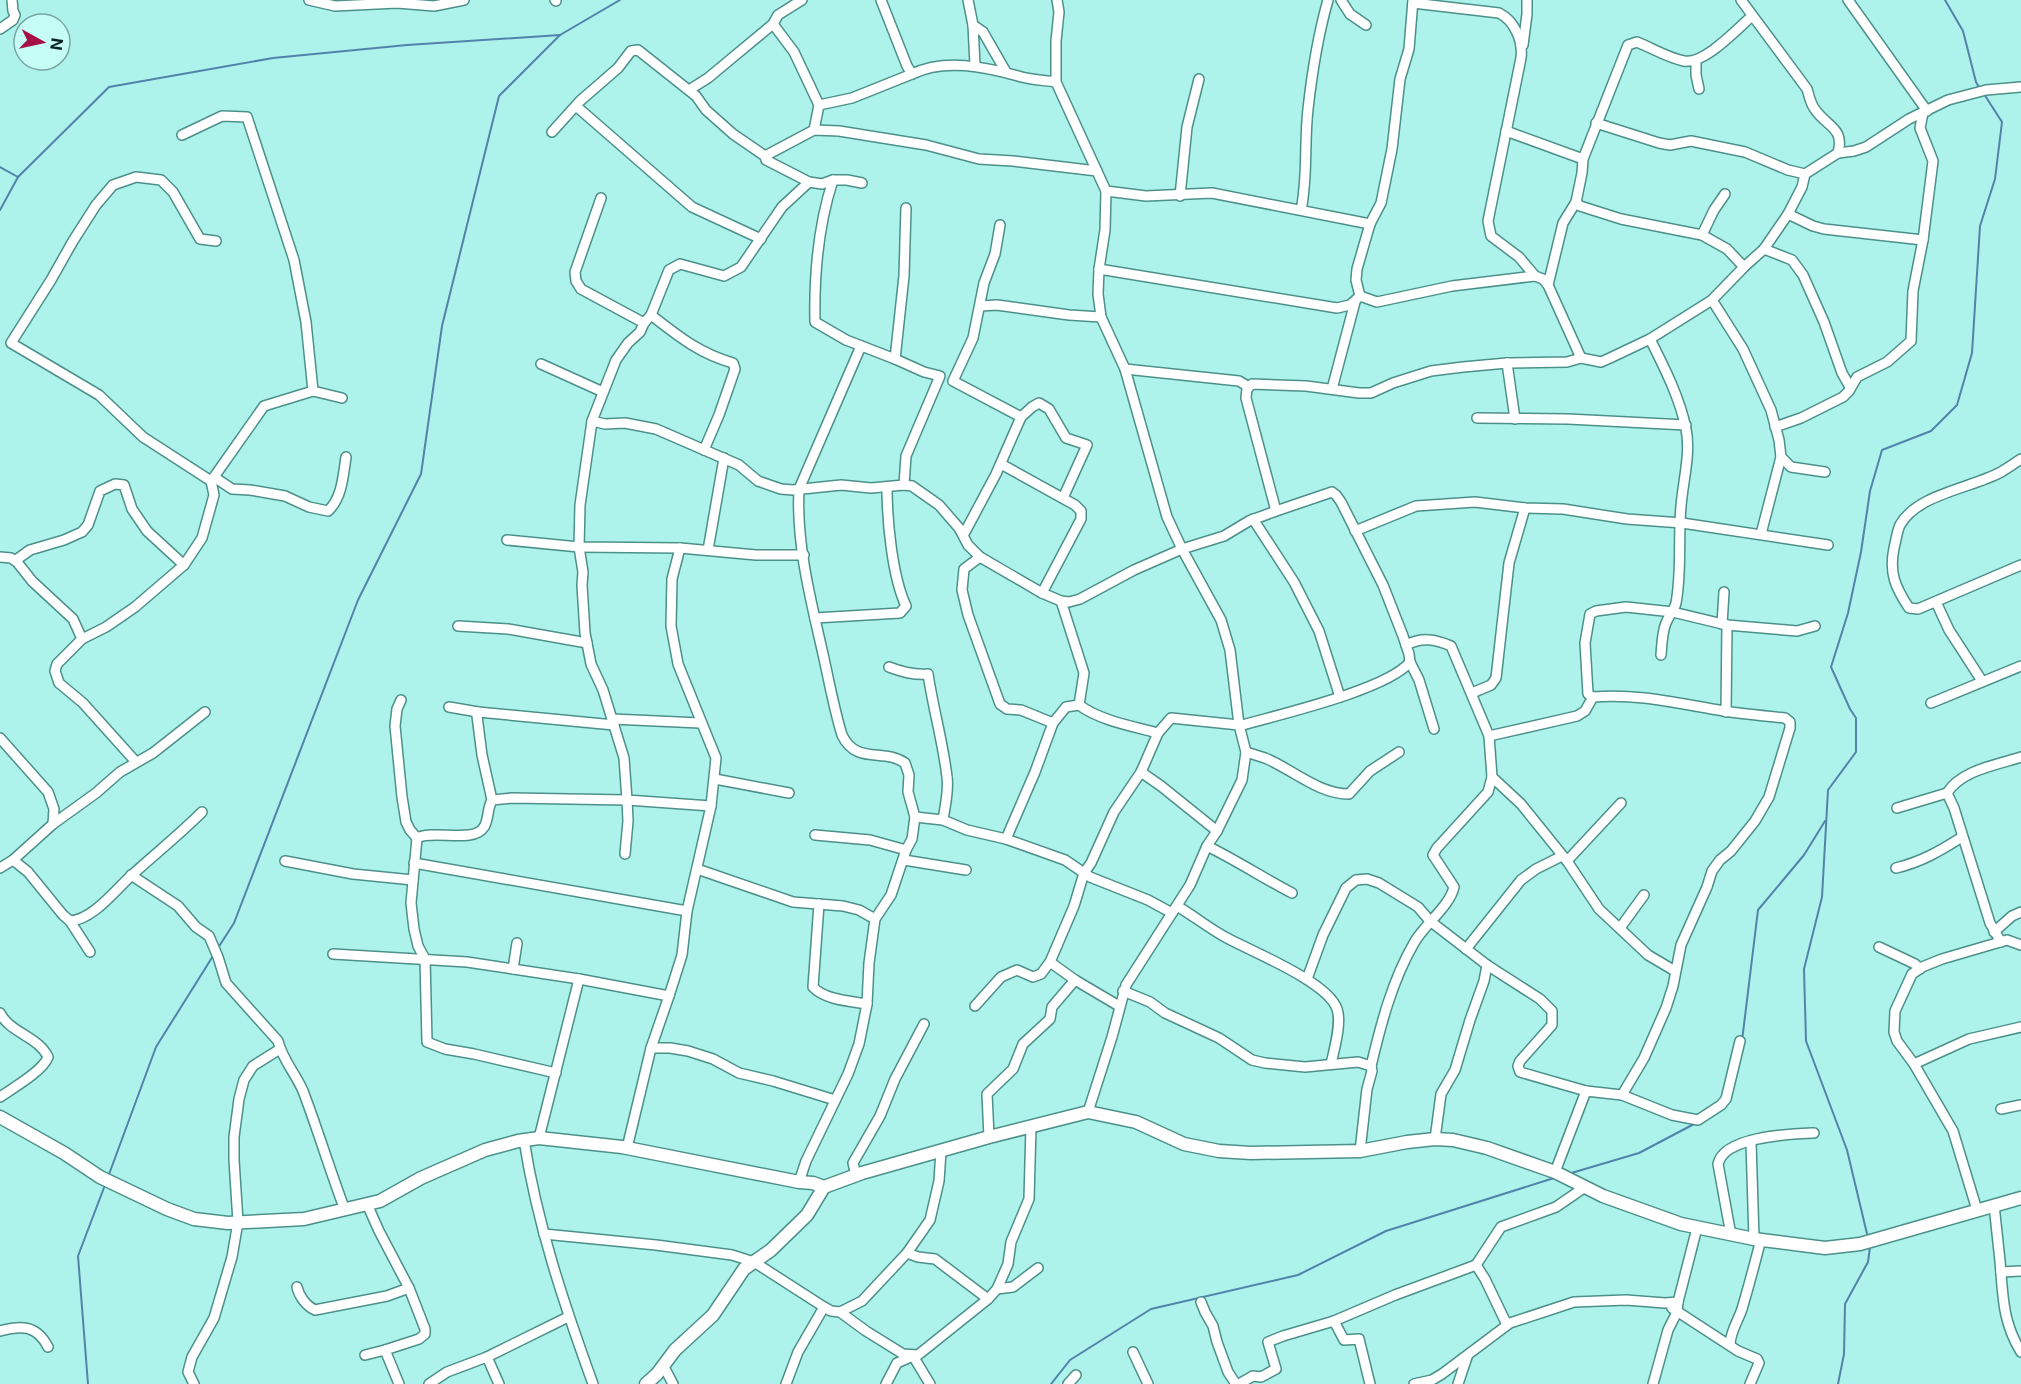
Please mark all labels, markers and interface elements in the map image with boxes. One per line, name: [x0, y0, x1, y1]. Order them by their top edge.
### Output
north arrow: [12, 12, 72, 72]
text: N: [46, 37, 68, 52]

